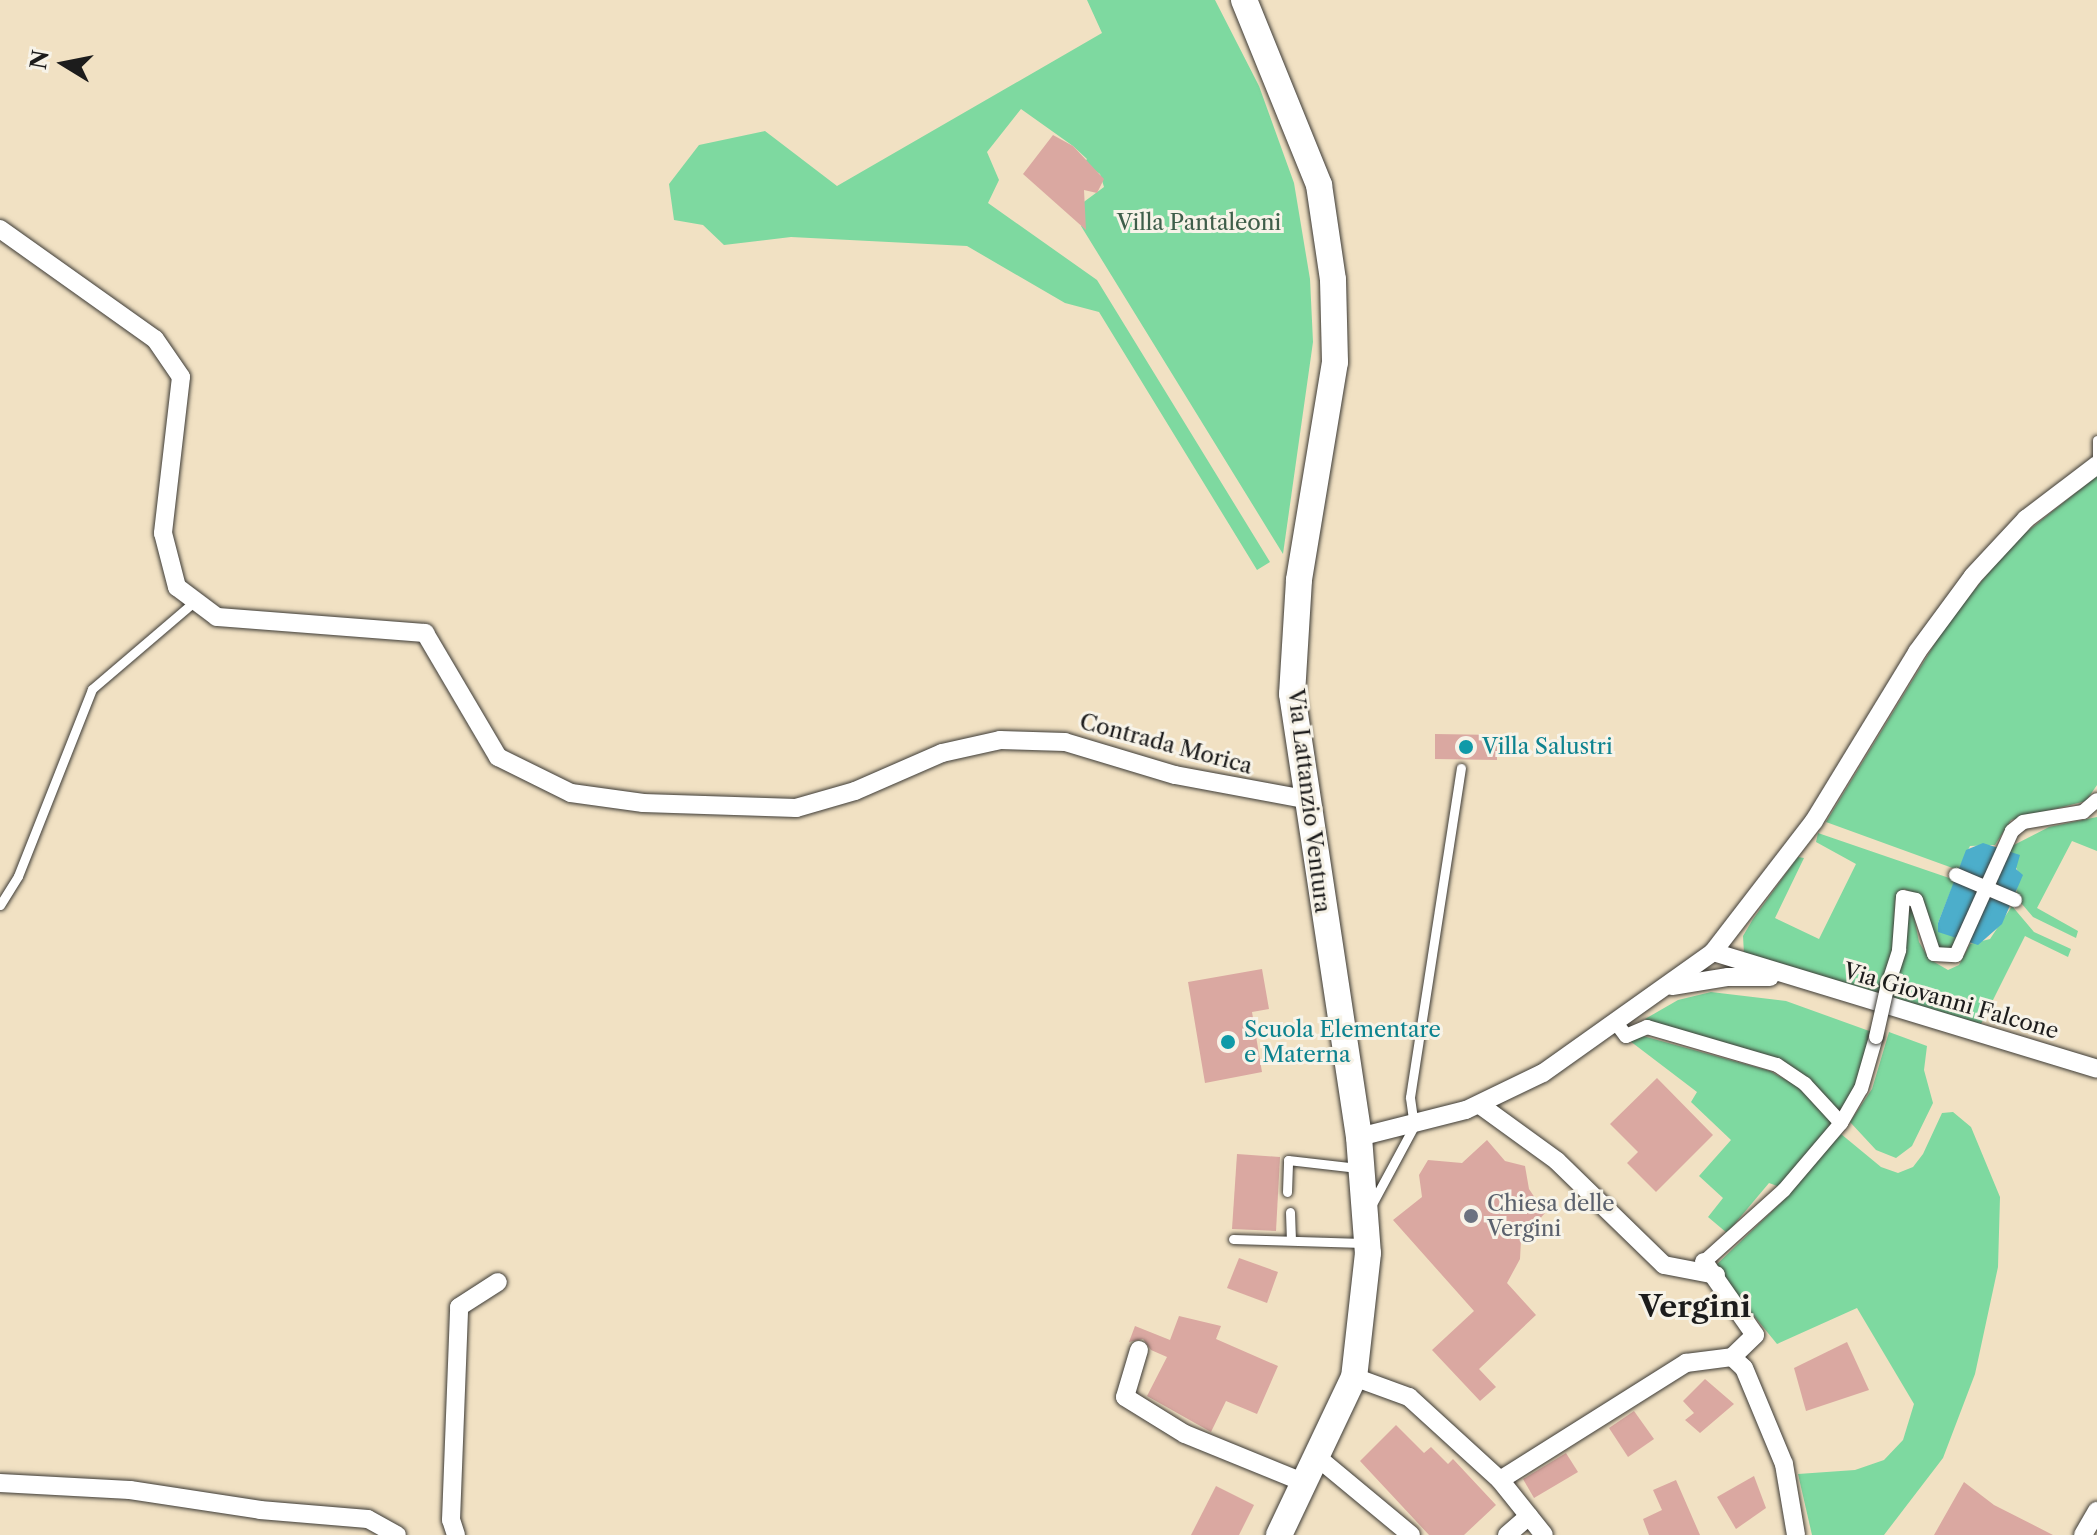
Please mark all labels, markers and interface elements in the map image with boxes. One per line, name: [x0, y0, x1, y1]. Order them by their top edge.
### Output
north arrow: [24, 24, 104, 104]
text: N: [25, 48, 55, 72]
park label: Villa Pantaleoni: [1117, 210, 1281, 236]
street label: Via Lattanzio Ventura: [1282, 687, 1336, 915]
street label: Contrada Morica: [1077, 708, 1255, 780]
place label: Villa Salustri: [1482, 734, 1613, 760]
marker: Villa Salustri: [1457, 738, 1475, 756]
street label: Via Giovanni Falcone: [1840, 958, 2062, 1044]
place label: Scuola Elementare e Materna: [1244, 1016, 1441, 1068]
marker: Scuola Elementare e Materna: [1219, 1033, 1237, 1051]
place label: Chiesa delle Vergini: [1487, 1190, 1615, 1242]
marker: Chiesa delle Vergini: [1462, 1207, 1480, 1225]
district label: Vergini: [1639, 1289, 1751, 1325]

